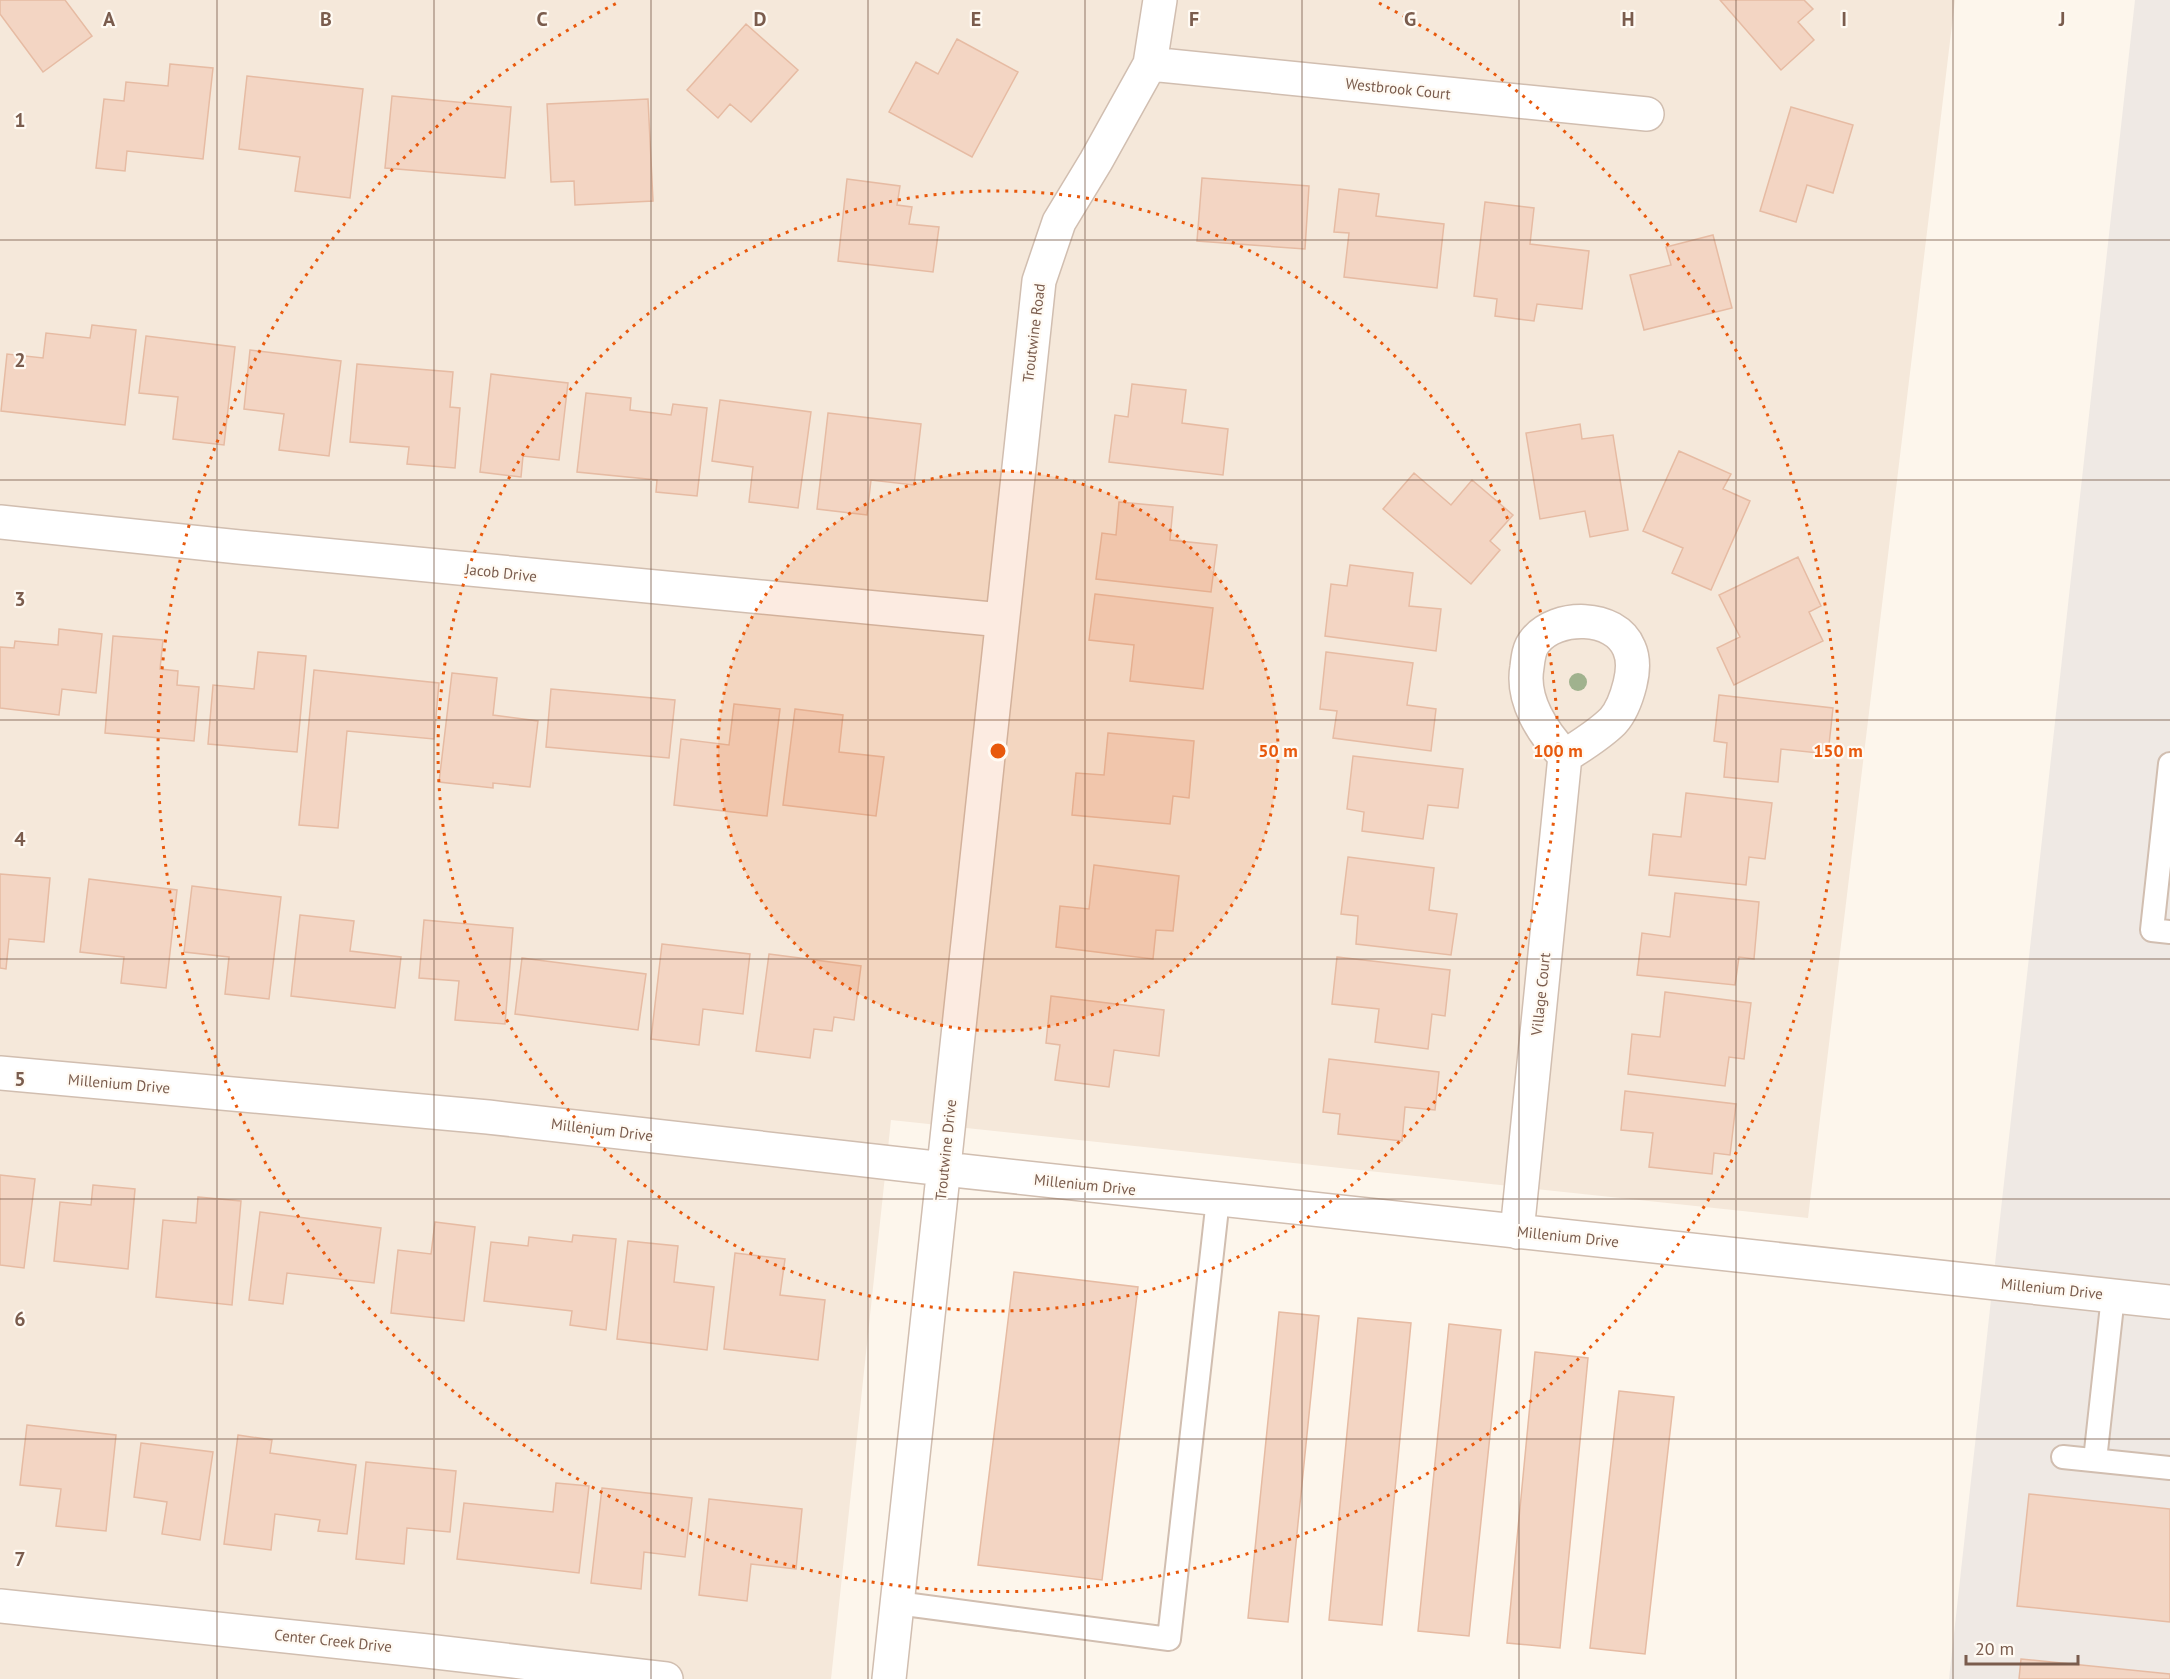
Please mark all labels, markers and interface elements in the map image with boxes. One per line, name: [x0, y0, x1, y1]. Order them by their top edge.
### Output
text: A: [103, 6, 116, 32]
text: B: [320, 6, 332, 32]
text: C: [536, 6, 548, 32]
text: D: [754, 6, 767, 32]
text: E: [971, 6, 981, 32]
text: F: [1189, 6, 1199, 32]
text: G: [1404, 6, 1416, 32]
text: H: [1621, 6, 1635, 32]
text: I: [1841, 6, 1847, 32]
text: J: [2058, 6, 2065, 32]
street label: Westbrook Court: [1345, 74, 1452, 103]
text: 1: [14, 107, 26, 133]
street label: Troutwine Road: [1018, 282, 1049, 384]
text: 2: [14, 347, 26, 373]
street label: Jacob Drive: [463, 559, 538, 586]
text: 3: [14, 586, 26, 612]
text: 50 m: [1258, 739, 1298, 762]
text: 100 m: [1533, 739, 1583, 762]
text: 150 m: [1813, 739, 1863, 762]
centre of rings: [988, 741, 1008, 761]
text: 4: [14, 826, 26, 852]
street label: Village Court: [1527, 952, 1554, 1037]
text: 5: [14, 1066, 26, 1092]
street label: Millenium Drive: [67, 1070, 171, 1097]
street label: Troutwine Drive: [931, 1098, 960, 1201]
street label: Millenium Drive: [550, 1114, 654, 1145]
street label: Millenium Drive: [1033, 1170, 1137, 1199]
street label: Millenium Drive: [1516, 1222, 1620, 1251]
street label: Millenium Drive: [2000, 1274, 2104, 1303]
text: 6: [14, 1306, 26, 1332]
text: 7: [14, 1546, 26, 1572]
street label: Center Creek Drive: [273, 1625, 393, 1656]
scale bar: [1966, 1628, 2078, 1666]
text: 20 m: [1975, 1637, 2014, 1660]

